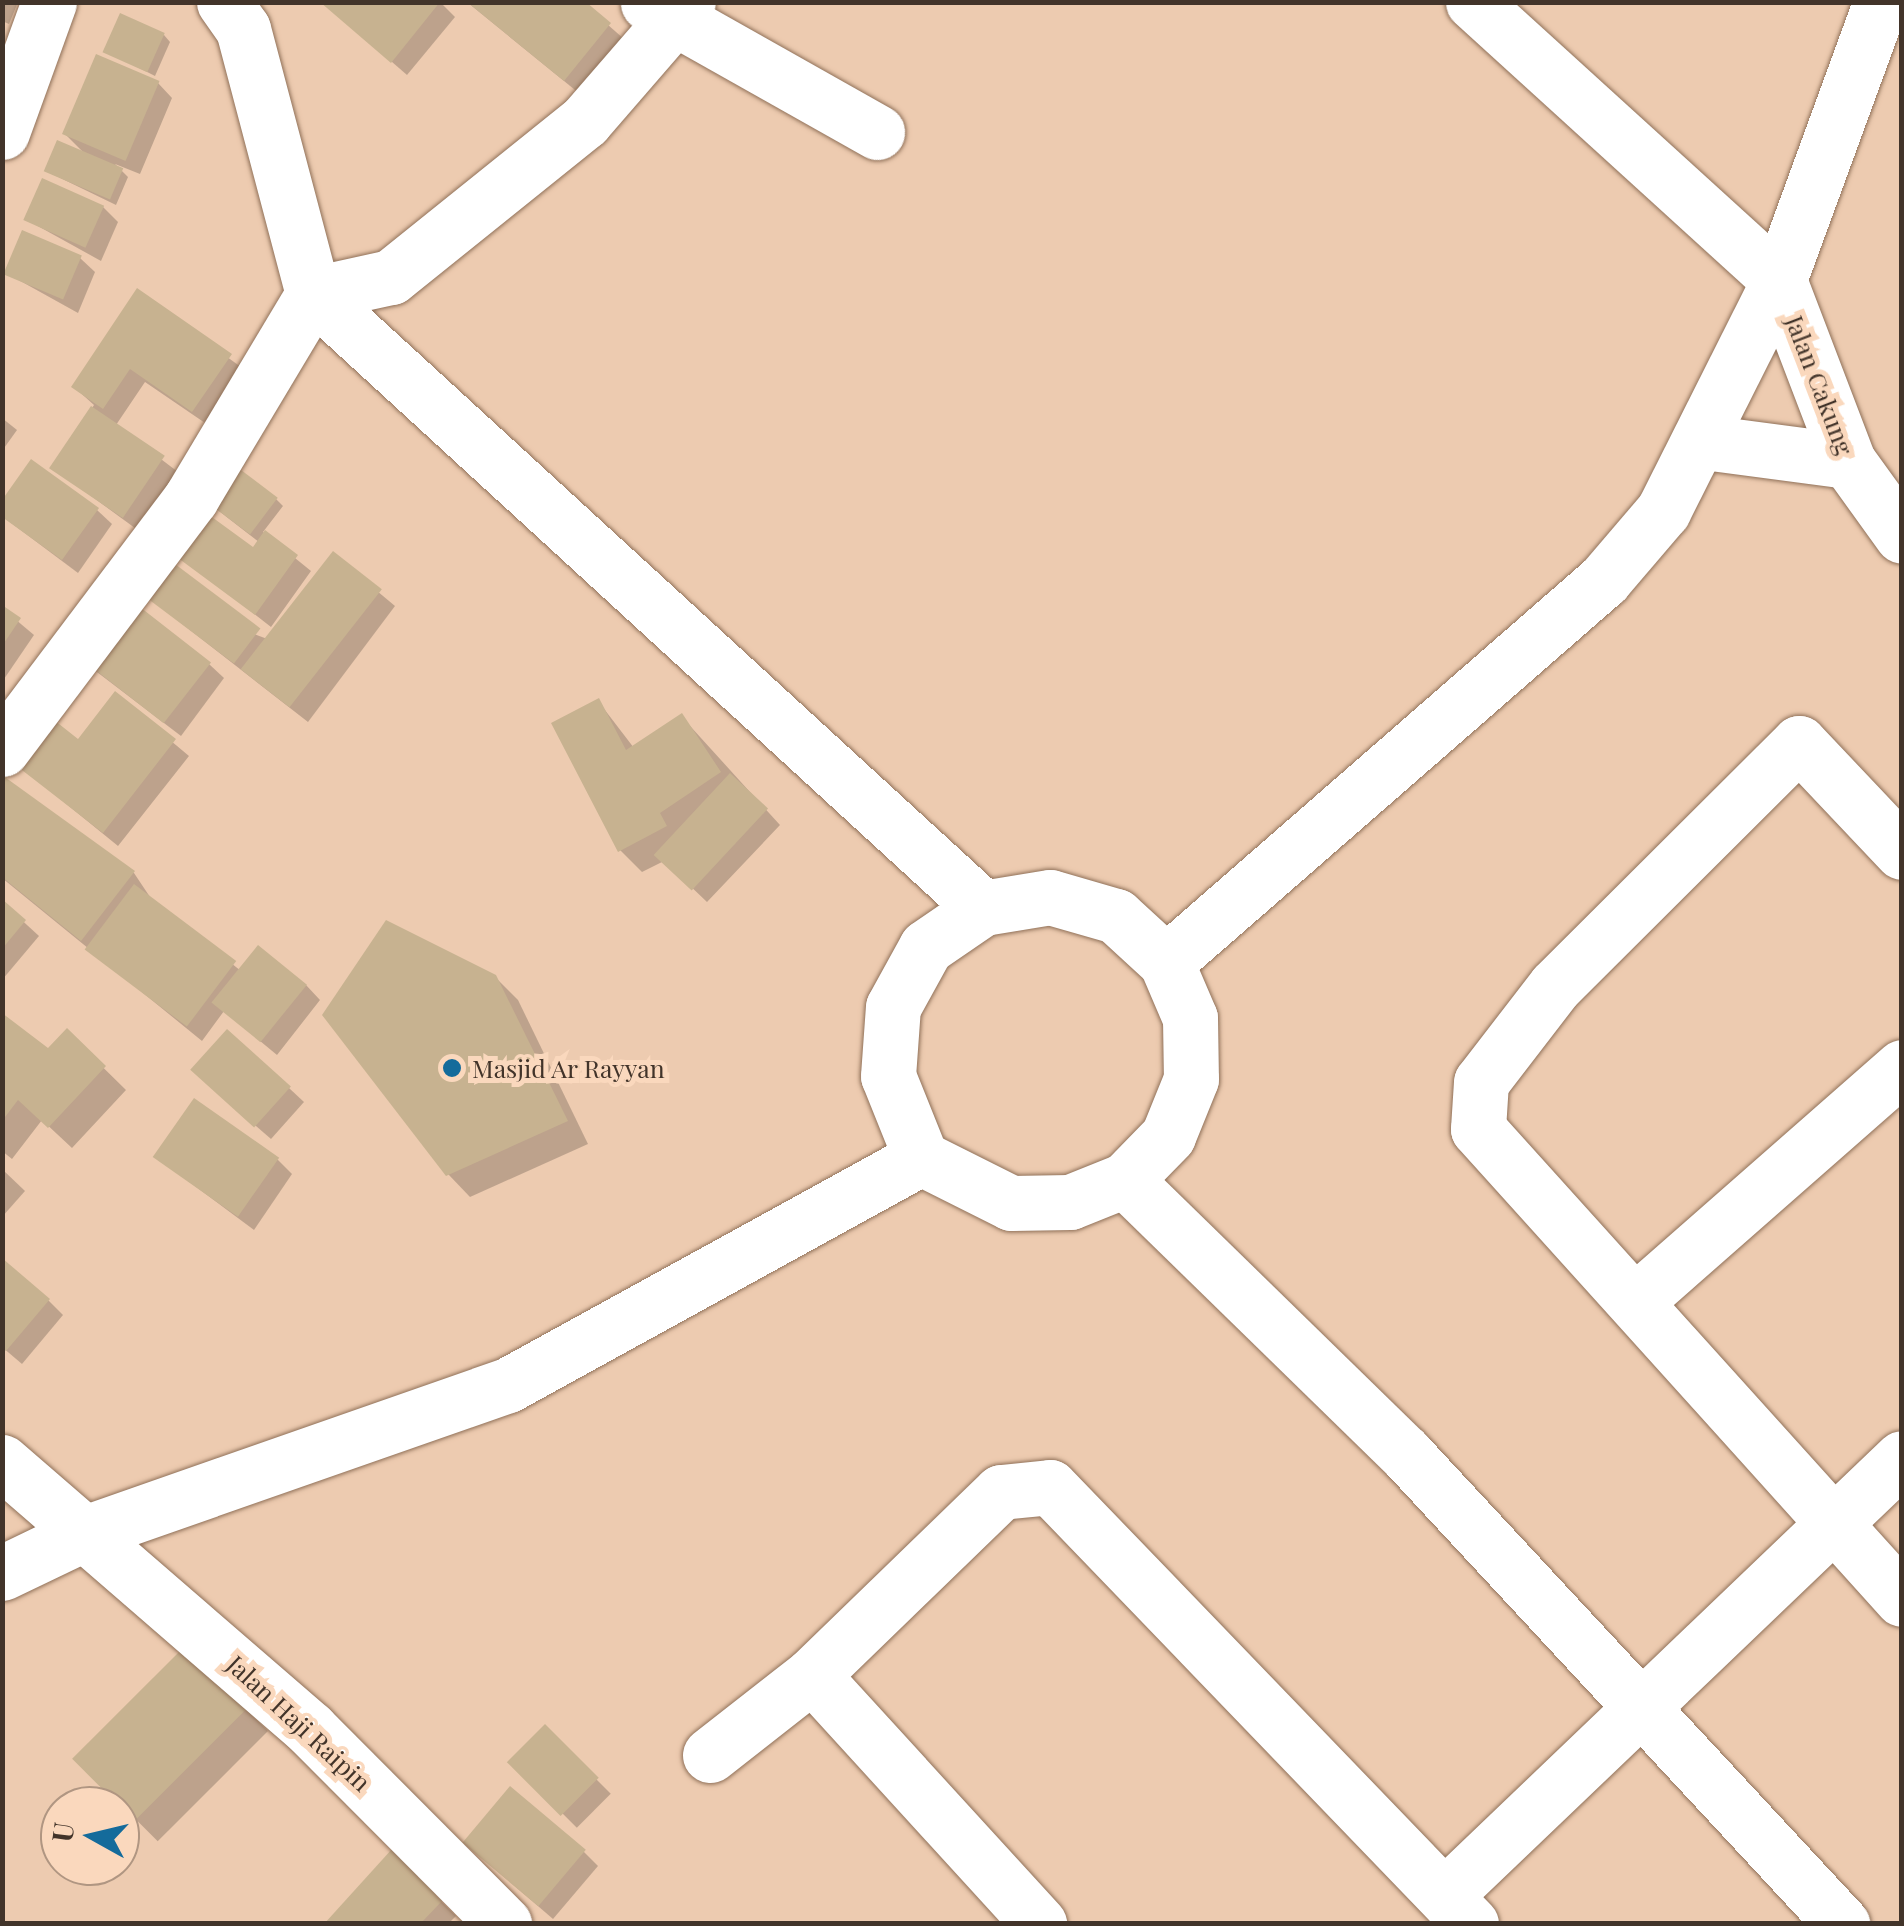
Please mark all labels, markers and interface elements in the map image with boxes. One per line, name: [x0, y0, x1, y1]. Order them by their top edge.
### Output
street label: Jalan Cakung: [1780, 311, 1860, 459]
place label: Masjid Ar Rayyan: [472, 1053, 666, 1083]
marker: Masjid Ar Rayyan: [441, 1057, 463, 1079]
street label: Jalan Haji Raipin: [221, 1649, 377, 1797]
north arrow: [40, 1786, 140, 1886]
text: U: [42, 1820, 81, 1844]

